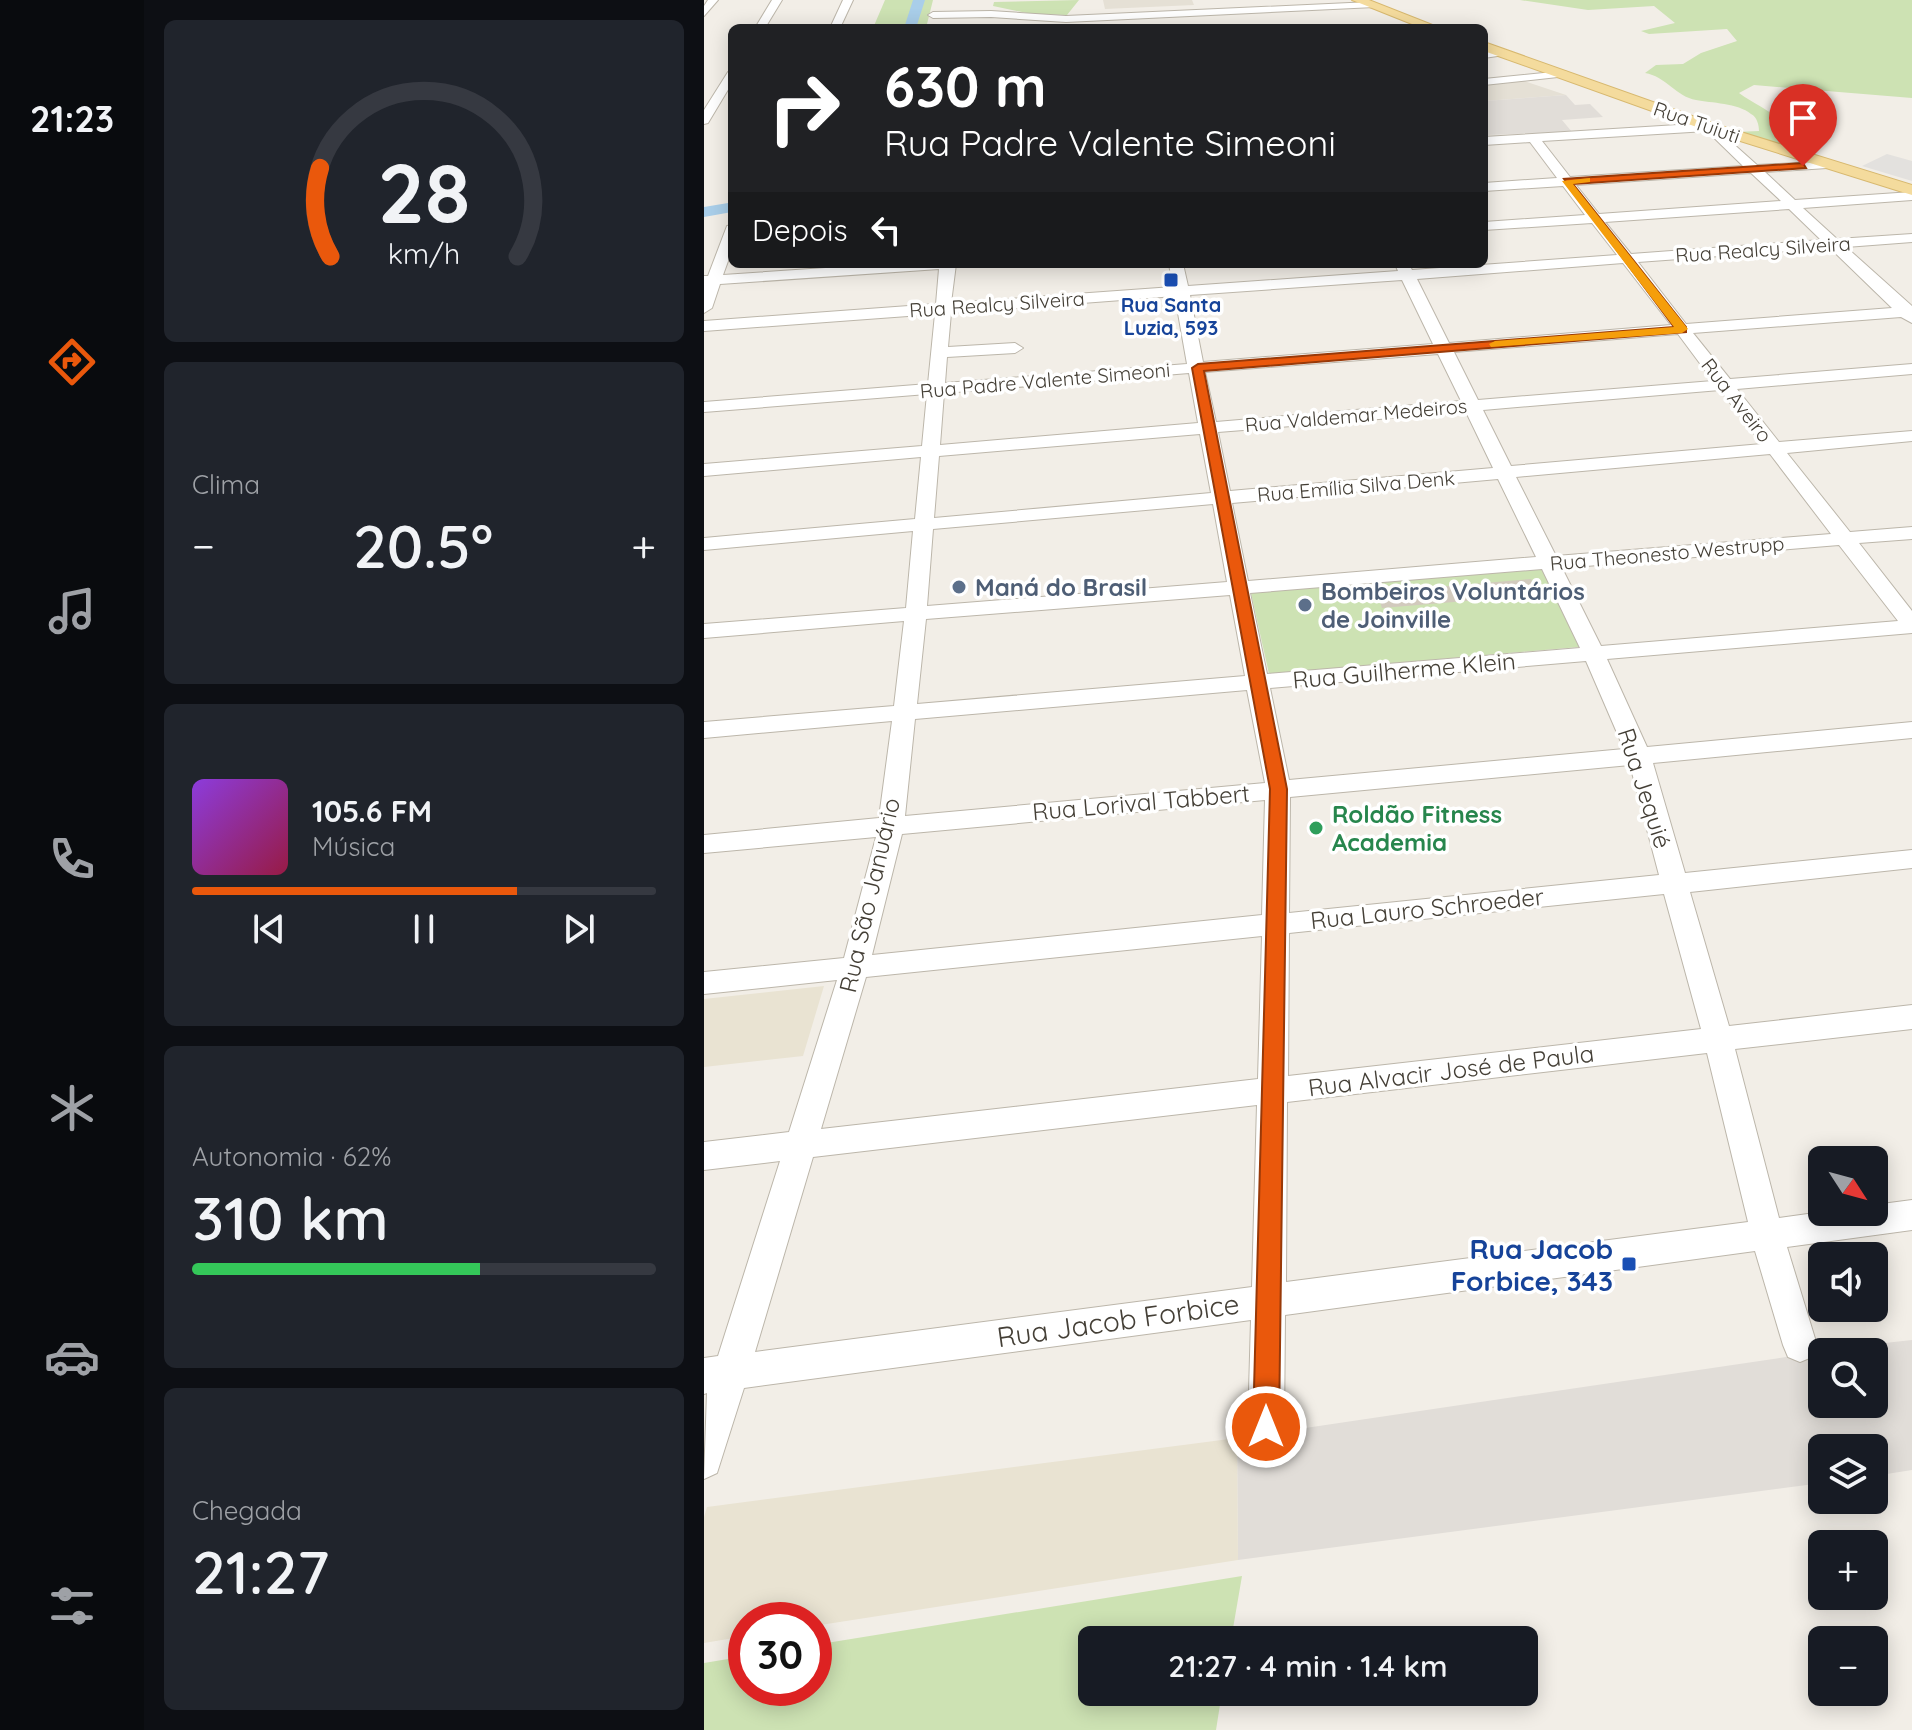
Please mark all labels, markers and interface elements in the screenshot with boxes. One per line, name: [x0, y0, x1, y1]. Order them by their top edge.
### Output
text: 630 m: [884, 51, 1047, 121]
icon: right: [752, 56, 856, 160]
pin: [1769, 84, 1837, 166]
text: 21:23: [30, 96, 114, 141]
street label: Rua Tuiuti: [1650, 96, 1744, 148]
icon: arrive: [1781, 96, 1825, 140]
text: Rua Padre Valente Simeoni: [884, 120, 1336, 165]
text: 28: [378, 140, 470, 244]
icon: left: [864, 208, 908, 252]
text: Depois: [752, 211, 848, 249]
street label: Rua Realcy Silveira: [1674, 230, 1852, 268]
text: km/h: [388, 235, 460, 271]
marker: Rua Santa Luzia, 593: [1162, 271, 1180, 289]
street label: Rua Realcy Silveira: [908, 285, 1086, 323]
place label: Rua Santa Luzia, 593: [1121, 292, 1221, 340]
icon: directions: [44, 334, 100, 390]
street label: Rua Aveiro: [1696, 353, 1778, 447]
street label: Rua Padre Valente Simeoni: [919, 357, 1171, 403]
street label: Rua Valdemar Medeiros: [1244, 393, 1468, 437]
street label: Rua Emília Silva Denk: [1256, 465, 1456, 507]
text: Clima: [192, 468, 260, 501]
text: 20.5°: [353, 508, 493, 583]
text: −: [192, 518, 215, 573]
text: +: [631, 518, 656, 573]
street label: Rua Theonesto Westrupp: [1549, 530, 1785, 576]
place label: Maná do Brasil: [975, 572, 1147, 602]
place label: Bombeiros Voluntários de Joinville: [1321, 576, 1585, 634]
marker: Maná do Brasil: [950, 578, 968, 596]
icon: music: [44, 583, 100, 639]
marker: Bombeiros Voluntários de Joinville: [1296, 596, 1314, 614]
street label: Rua Guilherme Klein: [1291, 645, 1517, 695]
street label: Rua Jequié: [1611, 724, 1679, 852]
street label: Rua Lorival Tabbert: [1031, 778, 1251, 826]
text: 105.6 FM: [312, 792, 432, 830]
street label: Rua São Januário: [832, 795, 906, 995]
place label: Roldão Fitness Academia: [1332, 799, 1502, 857]
marker: Roldão Fitness Academia: [1307, 819, 1325, 837]
text: Música: [312, 830, 395, 863]
icon: phone: [44, 831, 100, 887]
street label: Rua Lauro Schroeder: [1309, 881, 1545, 935]
icon: previous: [247, 907, 291, 951]
icon: pause: [402, 907, 446, 951]
icon: next: [557, 907, 601, 951]
street label: Rua Alvacir José de Paula: [1306, 1038, 1596, 1102]
icon: climate: [44, 1080, 100, 1136]
text: Autonomia · 62%: [192, 1140, 391, 1173]
north arrow: [1808, 1146, 1888, 1226]
map controls: [1808, 1146, 1888, 1706]
text: 310 km: [192, 1180, 389, 1255]
place label: Rua Jacob Forbice, 343: [1451, 1231, 1613, 1298]
button: sound: [1808, 1242, 1888, 1322]
marker: Rua Jacob Forbice, 343: [1620, 1255, 1638, 1273]
street label: Rua Jacob Forbice: [995, 1286, 1241, 1354]
icon: car: [44, 1329, 100, 1385]
button: search: [1808, 1338, 1888, 1418]
position arrow: [1224, 1385, 1308, 1469]
button: layers: [1808, 1434, 1888, 1514]
text: Chegada: [192, 1494, 302, 1527]
button: +: [1808, 1530, 1888, 1610]
text: 21:27: [192, 1534, 329, 1609]
icon: filters: [44, 1578, 100, 1634]
speed limit sign: 30: [728, 1602, 832, 1706]
button: −: [1808, 1626, 1888, 1706]
text: 21:27 · 4 min · 1.4 km: [1168, 1647, 1448, 1685]

